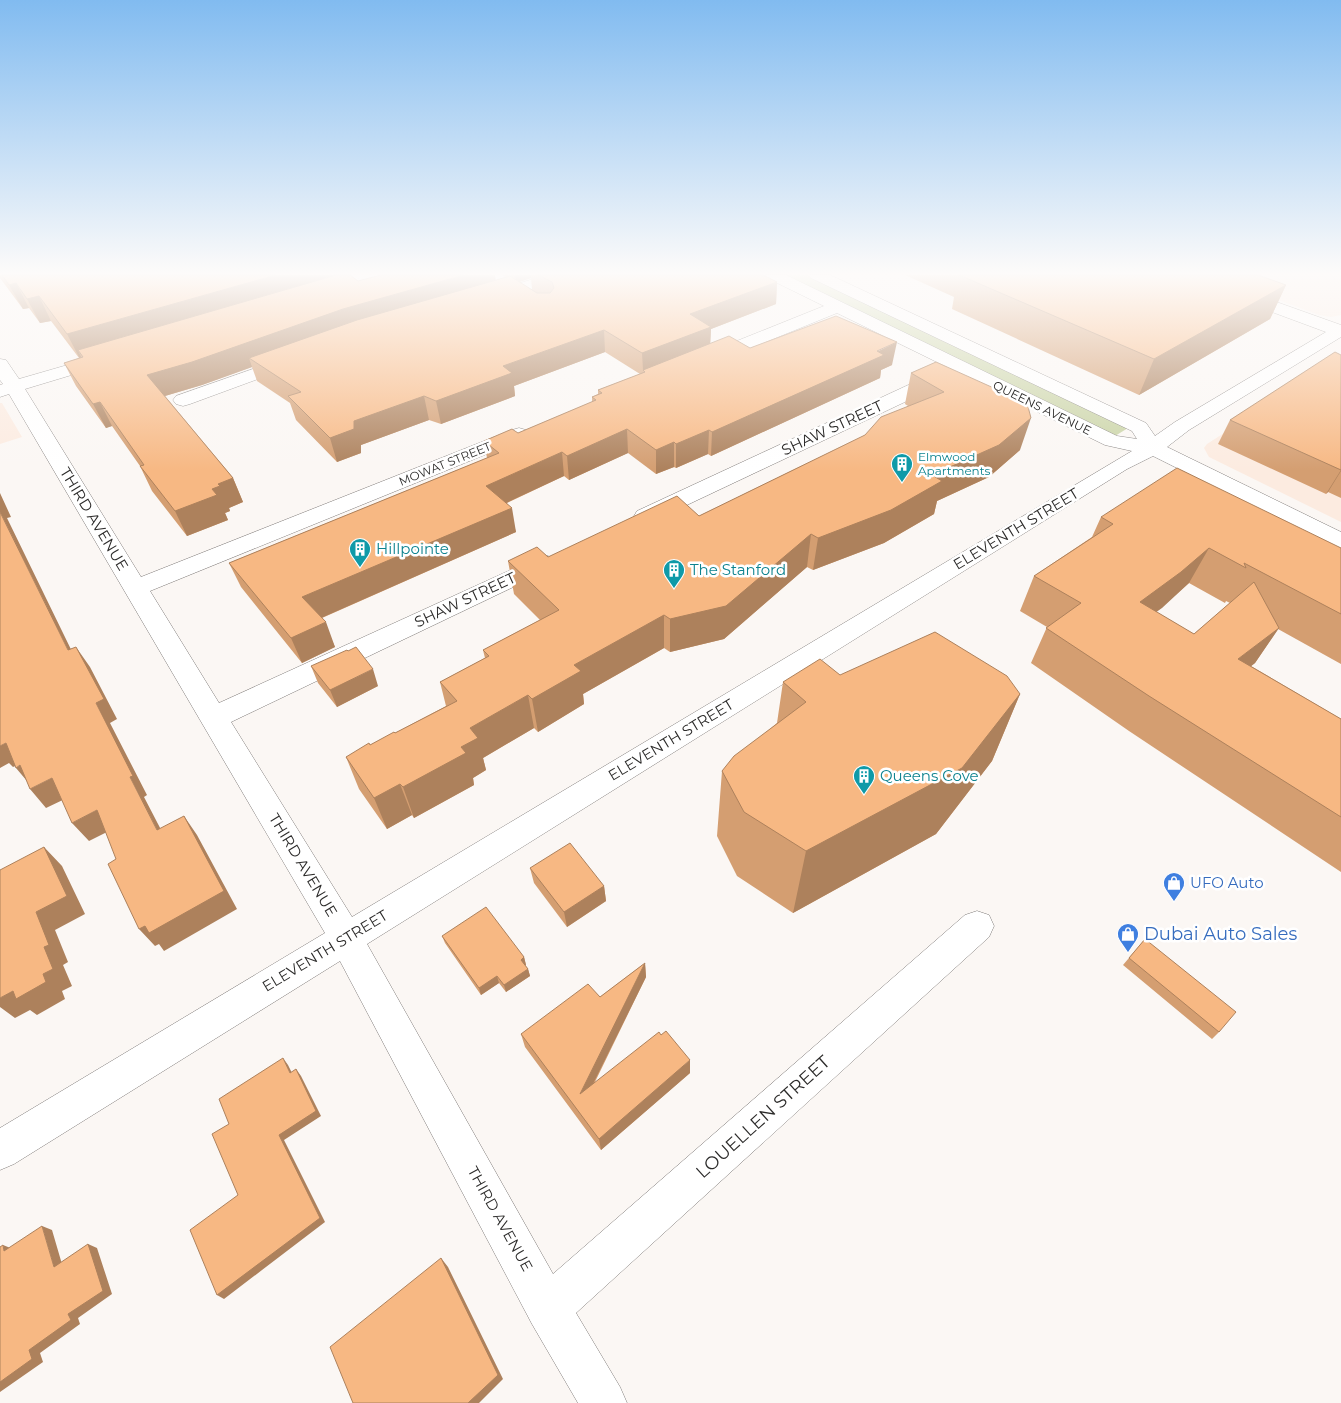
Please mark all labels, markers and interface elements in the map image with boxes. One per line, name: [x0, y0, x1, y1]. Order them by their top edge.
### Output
street label: QUEENS AVENUE: [991, 377, 1094, 438]
street label: SHAW STREET: [778, 396, 886, 459]
street label: MOWAT STREET: [396, 438, 493, 489]
place label: Elmwood Apartments: [918, 449, 991, 478]
building icon: Elmwood Apartments: [890, 452, 914, 483]
street label: THIRD AVENUE: [56, 464, 133, 574]
street label: ELEVENTH STREET: [949, 483, 1082, 574]
building icon: Hillpointe: [348, 537, 372, 568]
place label: Hillpointe: [376, 539, 449, 558]
building icon: The Stanford: [662, 558, 686, 589]
place label: The Stanford: [690, 560, 786, 579]
street label: SHAW STREET: [411, 568, 519, 631]
street label: ELEVENTH STREET: [604, 694, 737, 785]
building icon: Queens Cove: [852, 764, 876, 795]
place label: Queens Cove: [880, 766, 979, 785]
street label: THIRD AVENUE: [265, 810, 342, 920]
shop icon: UFO Auto: [1162, 871, 1186, 902]
place label: UFO Auto: [1190, 873, 1264, 892]
street label: ELEVENTH STREET: [258, 905, 391, 996]
shop icon: Dubai Auto Sales: [1116, 922, 1140, 953]
place label: Dubai Auto Sales: [1144, 923, 1297, 945]
street label: LOUELLEN STREET: [691, 1050, 835, 1183]
street label: THIRD AVENUE: [464, 1163, 537, 1275]

